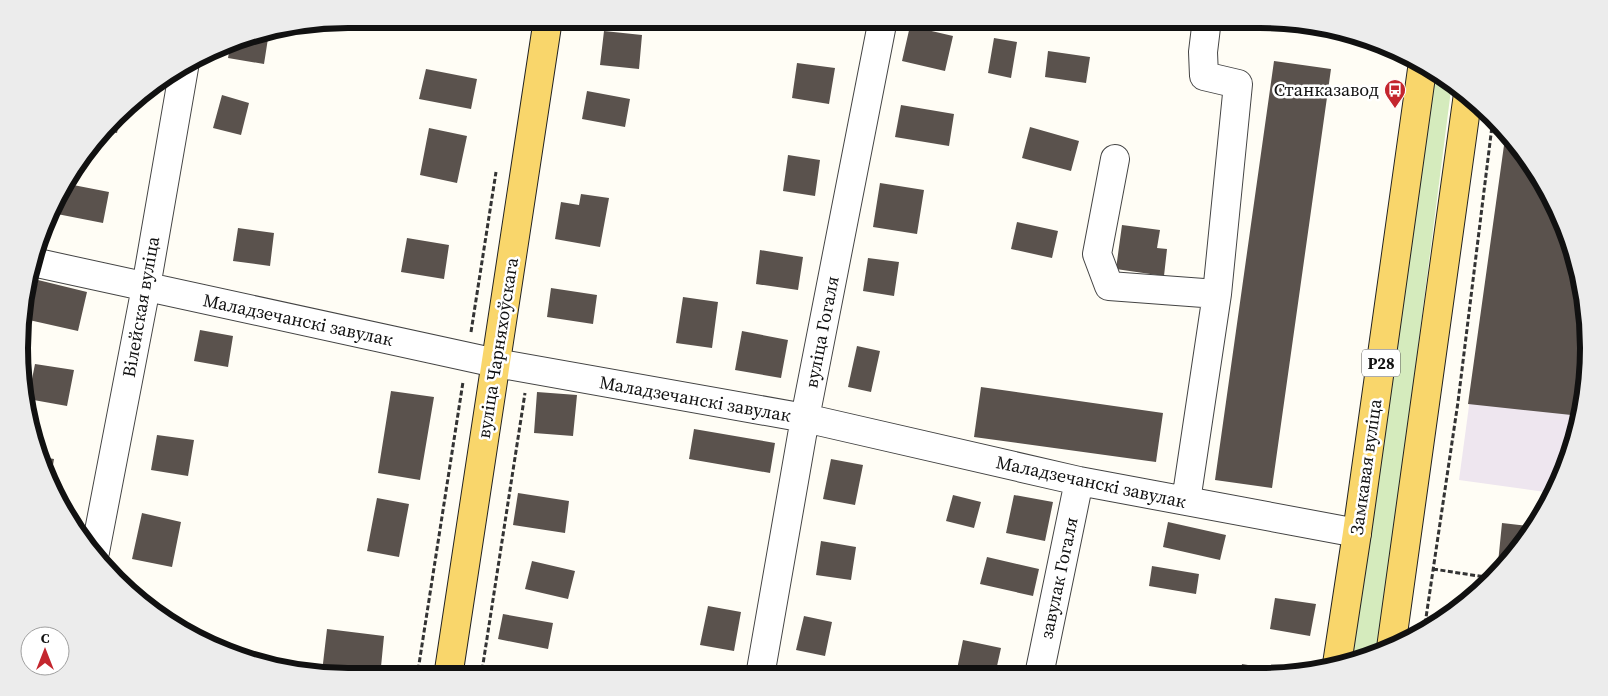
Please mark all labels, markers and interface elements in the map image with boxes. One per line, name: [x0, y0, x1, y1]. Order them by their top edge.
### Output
place label: Станказавод: [1274, 77, 1379, 102]
bus stop icon: Станказавод: [1383, 78, 1407, 109]
street label: Вілейская вуліца: [116, 234, 165, 379]
street label: вуліца Чарняхоўскага: [471, 255, 524, 440]
street label: вуліца Гогаля: [798, 274, 845, 390]
street label: Маладзечанскі завулак: [201, 287, 396, 352]
road number: Р28: [1362, 349, 1400, 376]
street label: Маладзечанскі завулак: [597, 369, 793, 428]
street label: Замкавая вуліца: [1344, 397, 1388, 537]
street label: Маладзечанскі завулак: [994, 449, 1189, 514]
street label: завулак Гогаля: [1033, 515, 1084, 641]
north arrow: [20, 626, 70, 676]
text: С: [41, 628, 50, 648]

